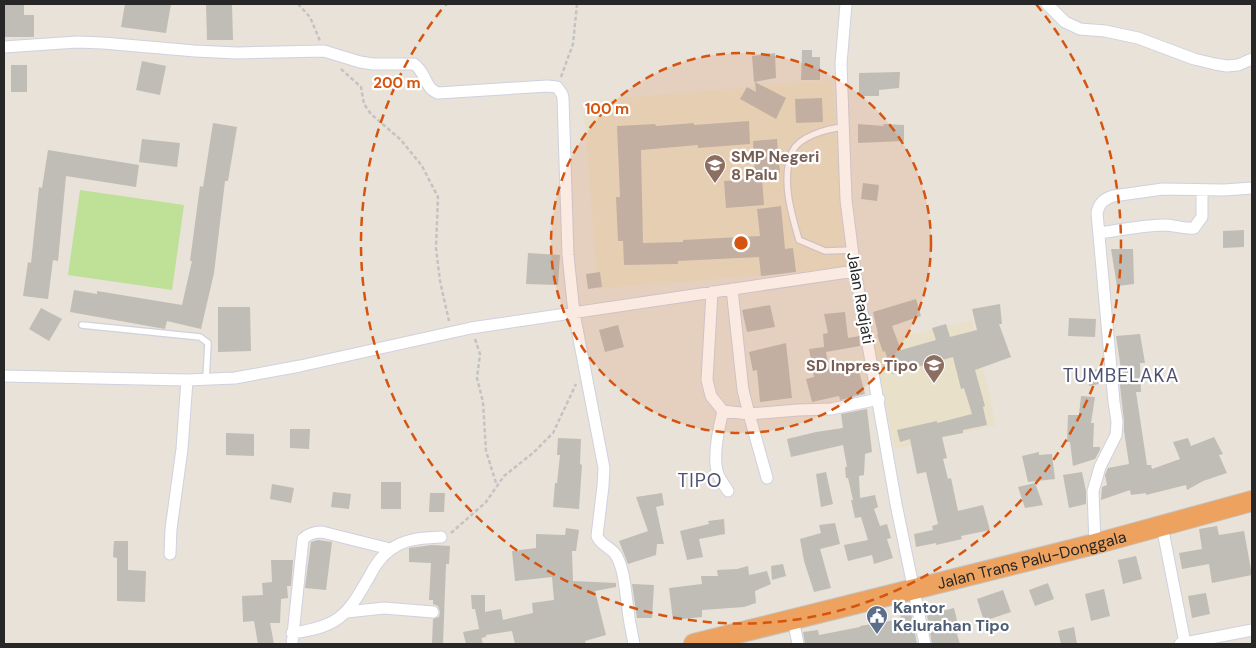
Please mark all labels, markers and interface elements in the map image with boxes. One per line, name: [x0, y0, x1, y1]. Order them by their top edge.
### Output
text: 200 m: [373, 73, 421, 93]
text: 100 m: [585, 99, 629, 119]
place label: SMP Negeri 8 Palu: [731, 146, 819, 185]
school or university icon: SMP Negeri 8 Palu: [703, 153, 727, 184]
centre of rings: [732, 234, 750, 252]
street label: Jalan Radjati: [842, 251, 879, 346]
school or university icon: SD Inpres Tipo: [922, 353, 946, 384]
place label: SD Inpres Tipo: [806, 355, 918, 376]
district label: TUMBELAKA: [1063, 363, 1179, 388]
district label: TIPO: [678, 468, 722, 493]
street label: Jalan Trans Palu-Donggala: [935, 526, 1129, 594]
place label: Kantor Kelurahan Tipo: [893, 597, 1010, 636]
public building icon: Kantor Kelurahan Tipo: [865, 604, 889, 635]

